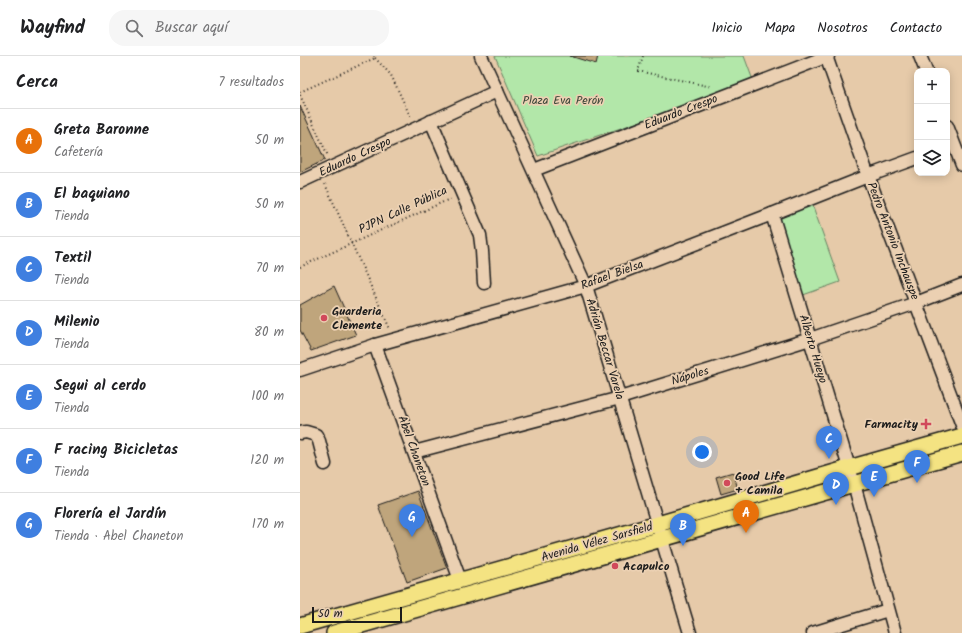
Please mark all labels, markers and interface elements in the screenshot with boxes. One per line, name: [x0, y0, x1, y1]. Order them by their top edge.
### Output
search box: [109, 10, 389, 46]
text: Wayfind: [20, 13, 85, 43]
text: Buscar aquí: [155, 16, 228, 40]
icon: search: [123, 17, 145, 39]
text: Inicio: [711, 17, 742, 39]
text: Mapa: [764, 17, 795, 39]
text: Nosotros: [817, 17, 868, 39]
text: Contacto: [890, 17, 942, 39]
map controls: [914, 68, 950, 176]
button: +: [914, 68, 950, 104]
text: Cerca: [16, 69, 58, 96]
text: 7 resultados: [219, 72, 284, 93]
street label: Eduardo Crespo: [641, 89, 721, 135]
park label: Plaza Eva Perón: [522, 91, 604, 110]
button: −: [914, 104, 950, 140]
text: Greta Baronne: [54, 118, 149, 142]
text: A: [25, 130, 33, 151]
text: 50 m: [255, 130, 284, 151]
street label: Eduardo Crespo: [316, 132, 394, 182]
button: layers: [914, 140, 950, 176]
text: Cafetería: [54, 142, 103, 163]
street label: Pedro Antonio Inchauspe: [862, 179, 924, 303]
street label: PJPN Calle Pública: [356, 181, 451, 239]
text: El baquiano: [54, 182, 130, 206]
text: B: [25, 194, 33, 215]
text: 50 m: [255, 194, 284, 215]
text: Tienda: [54, 206, 89, 227]
text: Textil: [54, 246, 91, 270]
street label: Rafael Bielsa: [578, 255, 646, 295]
text: C: [25, 258, 33, 279]
text: 70 m: [256, 258, 284, 279]
text: Tienda: [54, 270, 89, 291]
street label: Adrián Beccar Varela: [581, 296, 630, 402]
place label: Guarderia Clemente: [332, 302, 382, 335]
text: Milenio: [54, 310, 100, 334]
street label: Alberto Hueyo: [794, 312, 832, 386]
marker: Guarderia Clemente: [319, 313, 329, 323]
text: D: [25, 322, 33, 343]
text: 80 m: [254, 322, 284, 343]
text: Tienda: [54, 334, 89, 355]
street label: Nápoles: [669, 361, 711, 391]
text: Segui al cerdo: [54, 374, 146, 398]
text: E: [25, 386, 33, 407]
text: 100 m: [251, 386, 284, 407]
text: Tienda: [54, 398, 89, 419]
street label: Abel Chaneton: [392, 413, 436, 489]
place label: Farmacity: [864, 415, 919, 434]
marker: Farmacity: [921, 419, 931, 429]
pin: C: [816, 426, 842, 459]
text: F racing Bicicletas: [54, 438, 178, 462]
your location: [692, 442, 712, 462]
text: F: [25, 450, 33, 471]
text: 120 m: [250, 450, 284, 471]
pin: F: [904, 450, 930, 483]
text: Tienda: [54, 462, 89, 483]
pin: E: [861, 464, 887, 497]
place label: Good Life + Camila: [735, 467, 785, 500]
pin: D: [823, 472, 849, 505]
marker: Good Life + Camila: [722, 478, 732, 488]
pin: A: [733, 500, 759, 533]
text: Florería el Jardín: [54, 502, 166, 526]
pin: G: [399, 504, 425, 537]
pin: B: [670, 513, 696, 546]
text: G: [25, 514, 33, 535]
text: 170 m: [252, 514, 284, 535]
street label: Avenida Vélez Sarsfield: [539, 517, 656, 567]
text: Tienda · Abel Chaneton: [54, 526, 183, 547]
place label: Acapulco: [623, 557, 670, 576]
marker: Acapulco: [610, 561, 620, 571]
scale bar: [312, 605, 402, 624]
text: 50 m: [318, 605, 343, 623]

